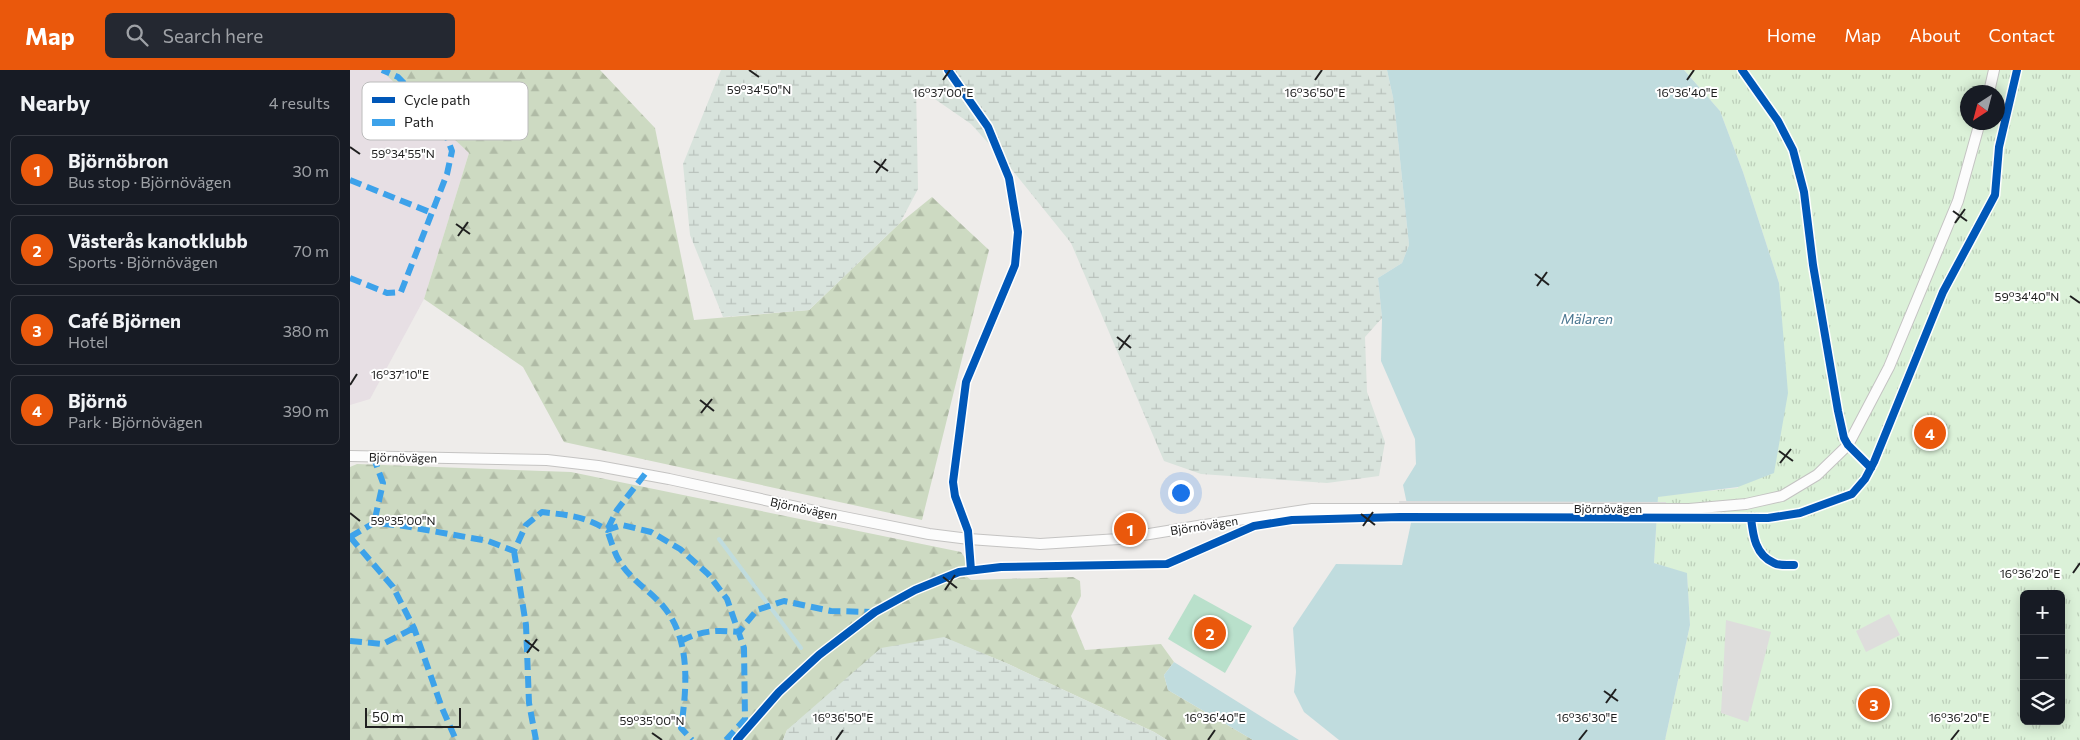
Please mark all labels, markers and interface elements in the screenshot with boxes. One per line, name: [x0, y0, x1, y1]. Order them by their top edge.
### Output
search box: [105, 13, 455, 58]
text: Map: [25, 21, 75, 50]
icon: search: [123, 21, 151, 49]
text: Search here: [163, 24, 263, 47]
text: Home: [1767, 24, 1816, 46]
text: Map: [1844, 24, 1881, 46]
text: About: [1909, 24, 1961, 46]
text: Contact: [1989, 24, 2055, 46]
legend: [362, 82, 528, 140]
text: 59°34'50"N: [727, 82, 791, 96]
text: 16°37'00"E: [913, 85, 973, 99]
text: 16°36'50"E: [1285, 85, 1345, 99]
text: 16°36'40"E: [1656, 85, 1718, 99]
north arrow: [1960, 85, 2005, 130]
text: Nearby: [20, 90, 90, 115]
text: Cycle path: [404, 91, 470, 108]
text: 4 results: [269, 93, 330, 112]
text: Path: [404, 113, 434, 130]
text: 59°34'55"N: [371, 146, 435, 160]
text: Björnöbron: [68, 149, 169, 172]
text: 1: [33, 161, 41, 180]
text: 30 m: [292, 161, 329, 180]
text: Bus stop · Björnövägen: [68, 172, 231, 191]
text: Västerås kanotklubb: [68, 229, 248, 252]
text: 2: [32, 241, 42, 260]
text: 70 m: [293, 241, 329, 260]
text: Sports · Björnövägen: [68, 252, 218, 271]
text: 59°34'40"N: [1995, 289, 2059, 303]
text: Café Björnen: [68, 309, 181, 332]
water label: Mälaren: [1561, 310, 1613, 327]
text: 3: [32, 321, 42, 340]
text: 380 m: [283, 321, 329, 340]
text: Hotel: [68, 332, 108, 351]
text: 16°37'10"E: [371, 367, 429, 381]
text: Björnö: [68, 389, 127, 412]
text: 4: [32, 401, 42, 420]
text: 390 m: [283, 401, 329, 420]
text: Park · Björnövägen: [68, 412, 203, 431]
pin: 4: [1914, 414, 1946, 452]
street label: Björnövägen: [369, 449, 437, 465]
your location: [1168, 480, 1194, 506]
street label: Björnövägen: [769, 494, 839, 522]
street label: Björnövägen: [1574, 501, 1642, 515]
pin: 1: [1114, 510, 1146, 548]
text: 59°35'00"N: [370, 513, 436, 527]
street label: Björnövägen: [1169, 513, 1239, 537]
text: 16°36'20"E: [2000, 566, 2060, 580]
map controls: [2020, 590, 2065, 725]
button: +: [2020, 590, 2065, 635]
pin: 2: [1194, 614, 1226, 652]
button: −: [2020, 635, 2065, 680]
button: layers: [2020, 680, 2065, 725]
pin: 3: [1858, 685, 1890, 723]
scale bar: [365, 705, 461, 728]
text: 50 m: [372, 708, 404, 725]
text: 16°36'50"E: [813, 710, 873, 724]
text: 16°36'40"E: [1184, 710, 1246, 724]
text: 16°36'30"E: [1557, 710, 1617, 724]
text: 16°36'20"E: [1929, 710, 1989, 724]
text: 59°35'00"N: [619, 713, 685, 727]

